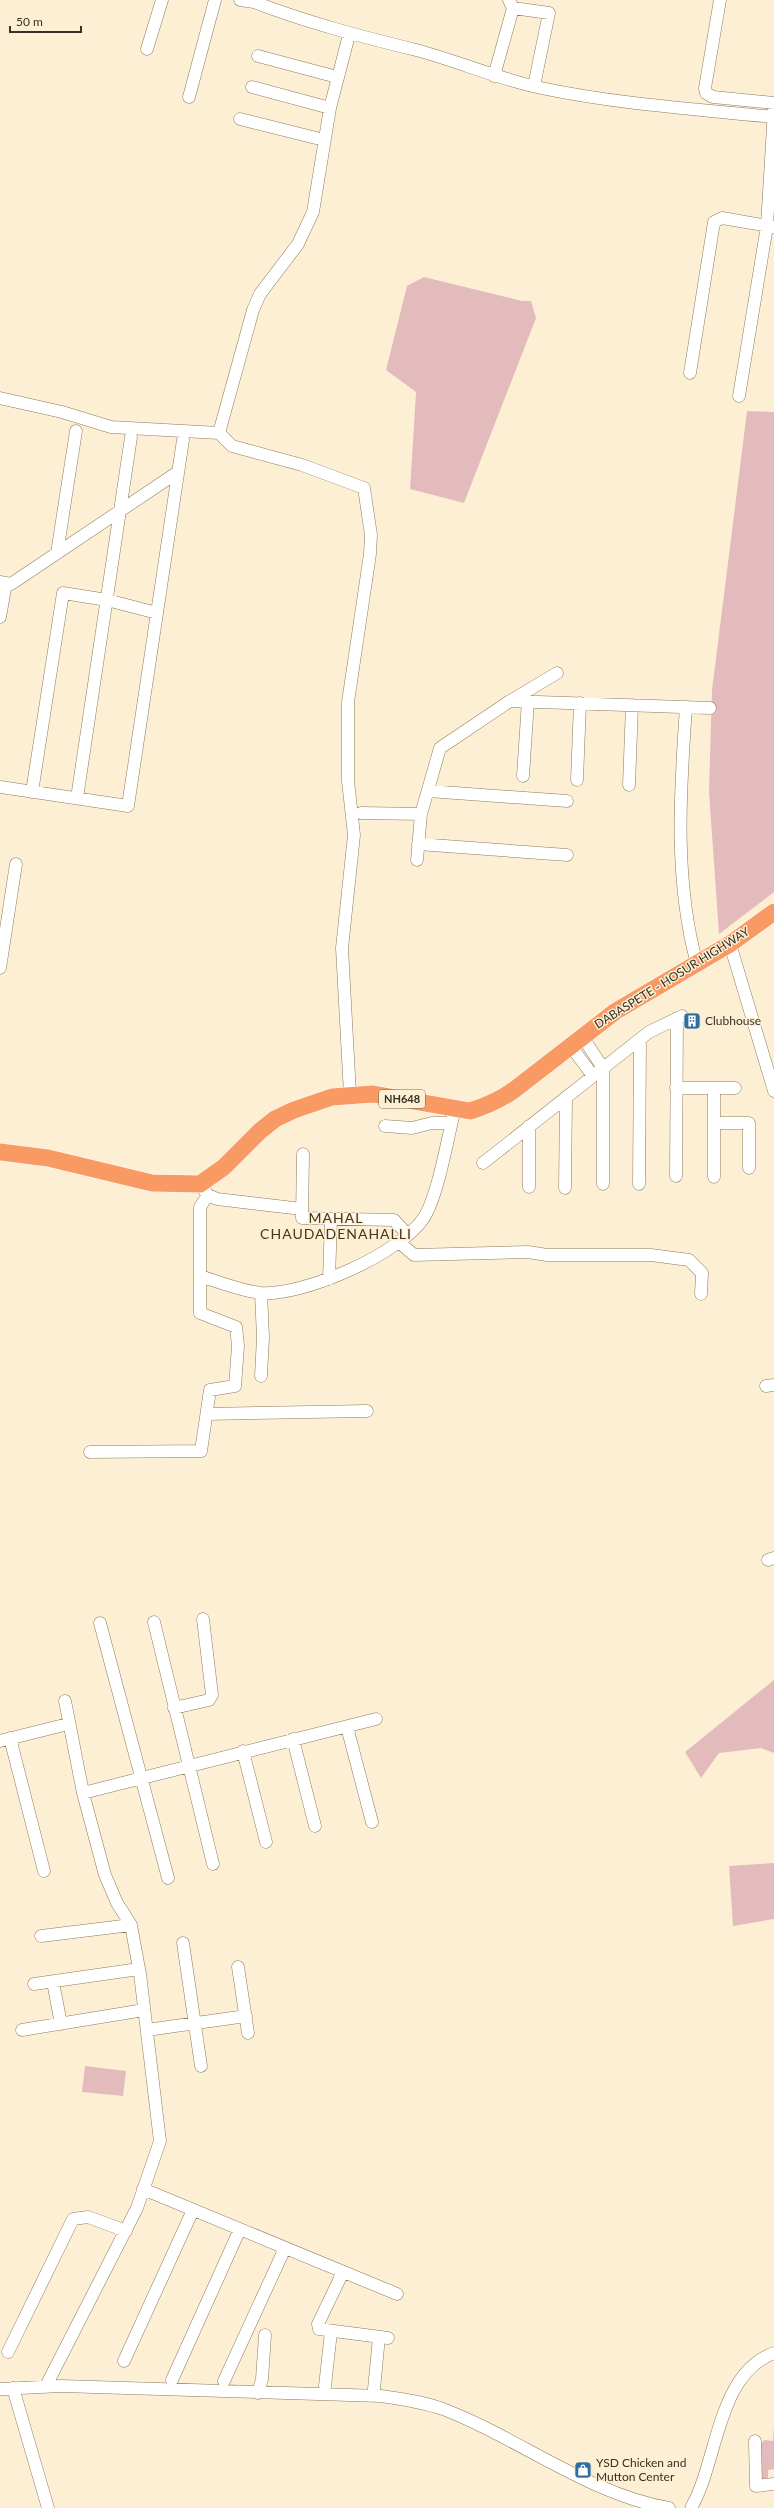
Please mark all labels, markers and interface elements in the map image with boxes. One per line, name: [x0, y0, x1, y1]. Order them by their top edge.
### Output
scale bar: [10, 8, 81, 34]
text: 50 m: [16, 14, 43, 29]
street label: DABASPETE - HOSUR HIGHWAY: [591, 923, 752, 1032]
building icon: Clubhouse: [682, 1011, 702, 1031]
place label: Clubhouse: [705, 1013, 761, 1028]
road number: NH648: [379, 1090, 425, 1108]
district label: MAHAL CHAUDADENAHALLI: [260, 1209, 412, 1242]
place label: YSD Chicken and Mutton Center: [596, 2455, 687, 2484]
shop icon: YSD Chicken and Mutton Center: [573, 2460, 593, 2480]

